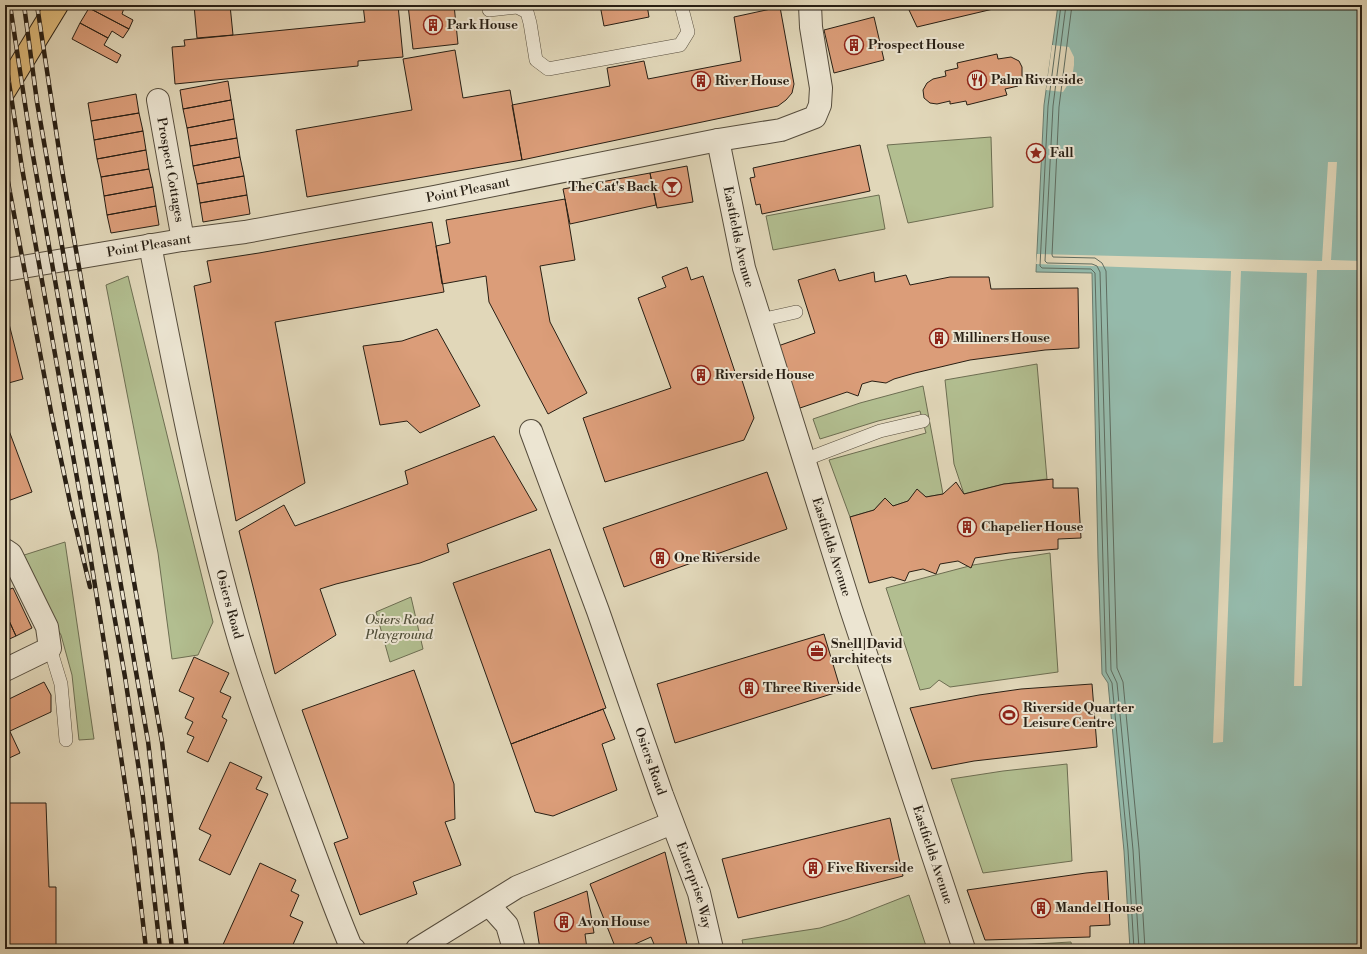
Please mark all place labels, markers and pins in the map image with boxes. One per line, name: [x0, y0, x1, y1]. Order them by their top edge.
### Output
building icon: Park House: [422, 14, 444, 36]
place label: Park House: [447, 17, 518, 33]
building icon: Prospect House: [843, 34, 865, 56]
place label: Prospect House: [868, 37, 965, 53]
restaurant icon: Palm Riverside: [966, 69, 988, 91]
building icon: River House: [690, 70, 712, 92]
place label: Palm Riverside: [991, 72, 1083, 88]
place label: River House: [715, 73, 790, 89]
place icon: Fall: [1025, 142, 1047, 164]
place label: Fall: [1050, 145, 1074, 161]
bar icon: The Cat's Back: [661, 176, 683, 198]
place label: The Cat's Back: [568, 179, 659, 195]
building icon: Milliners House: [928, 327, 950, 349]
place label: Milliners House: [953, 330, 1050, 346]
building icon: Riverside House: [690, 364, 712, 386]
place label: Riverside House: [715, 367, 814, 383]
building icon: Chapelier House: [956, 516, 978, 538]
place label: Chapelier House: [981, 519, 1084, 535]
building icon: One Riverside: [649, 547, 671, 569]
place label: One Riverside: [674, 550, 760, 566]
place label: Snell|David architects: [831, 636, 903, 667]
office icon: Snell|David architects: [806, 640, 828, 662]
building icon: Three Riverside: [738, 677, 760, 699]
place label: Three Riverside: [763, 680, 861, 696]
place label: Riverside Quarter Leisure Centre: [1023, 700, 1135, 731]
sports icon: Riverside Quarter Leisure Centre: [998, 704, 1020, 726]
building icon: Five Riverside: [802, 857, 824, 879]
place label: Five Riverside: [827, 860, 914, 876]
building icon: Mandel House: [1030, 897, 1052, 919]
place label: Mandel House: [1055, 900, 1143, 916]
building icon: Avon House: [553, 911, 575, 933]
place label: Avon House: [577, 914, 650, 930]

